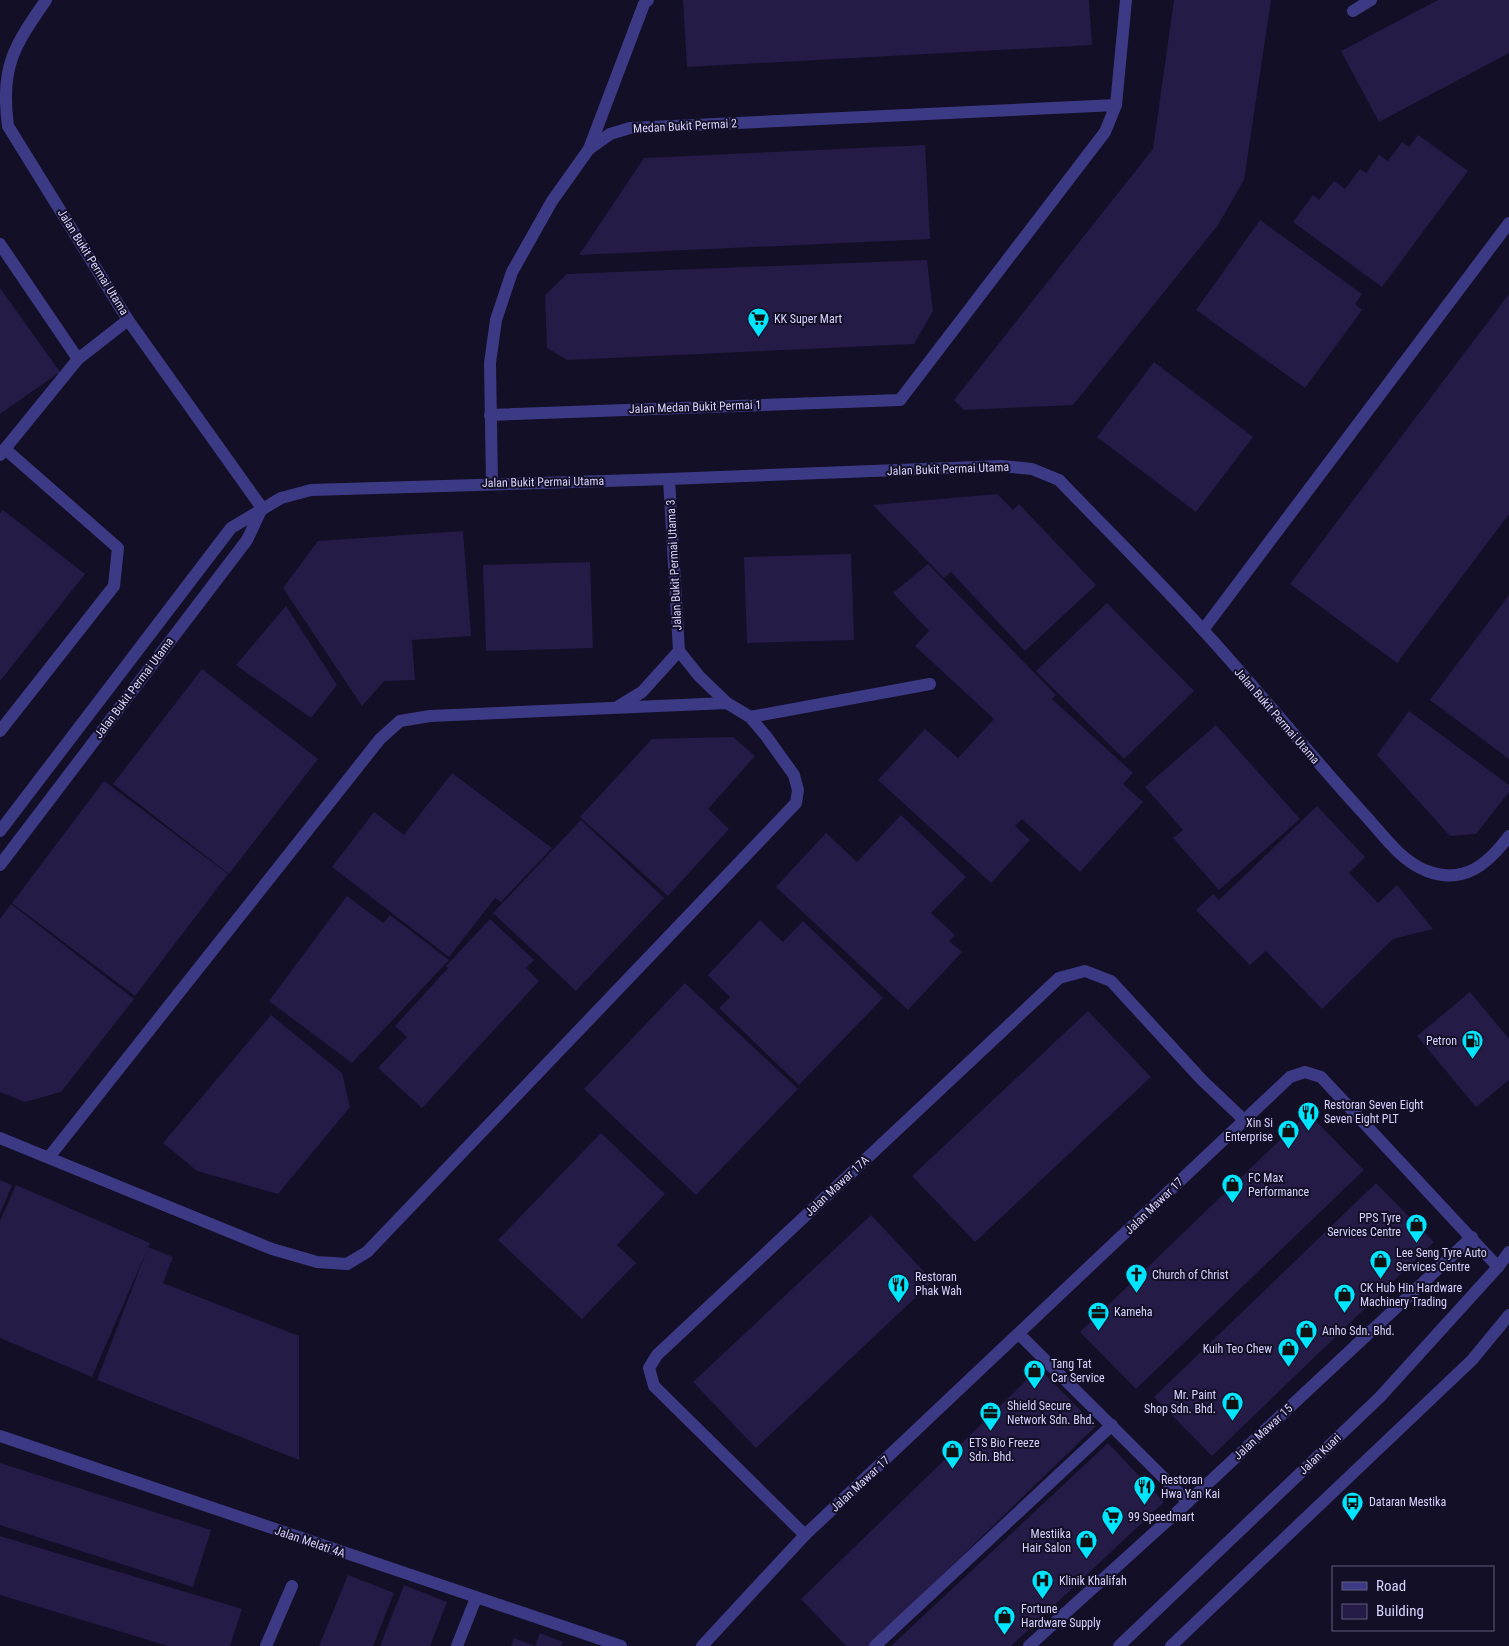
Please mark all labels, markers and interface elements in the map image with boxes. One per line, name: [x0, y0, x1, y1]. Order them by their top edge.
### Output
street label: Medan Bukit Permai 2: [633, 116, 737, 136]
street label: Jalan Bukit Permai Utama: [55, 206, 132, 318]
supermarket icon: KK Super Mart: [746, 307, 770, 338]
place label: KK Super Mart: [774, 312, 843, 326]
street label: Jalan Medan Bukit Permai 1: [629, 398, 761, 416]
street label: Jalan Bukit Permai Utama: [887, 460, 1010, 478]
street label: Jalan Bukit Permai Utama: [482, 474, 605, 490]
street label: Jalan Bukit Permai Utama 3: [664, 499, 684, 631]
street label: Jalan Bukit Permai Utama: [92, 635, 177, 741]
street label: Jalan Bukit Permai Utama: [1232, 665, 1323, 767]
fuel station icon: Petron: [1461, 1029, 1485, 1060]
place label: Petron: [1426, 1034, 1457, 1048]
place label: Restoran Seven Eight Seven Eight PLT: [1324, 1098, 1424, 1126]
restaurant icon: Restoran Seven Eight Seven Eight PLT: [1296, 1100, 1320, 1131]
place label: Xin Si Enterprise: [1225, 1116, 1273, 1144]
shop icon: Xin Si Enterprise: [1277, 1118, 1301, 1149]
street label: Jalan Mawar 17A: [802, 1153, 872, 1219]
place label: FC Max Performance: [1248, 1171, 1310, 1199]
shop icon: FC Max Performance: [1220, 1173, 1244, 1204]
street label: Jalan Mawar 17: [1122, 1175, 1186, 1237]
place label: PPS Tyre Services Centre: [1327, 1211, 1401, 1239]
shop icon: PPS Tyre Services Centre: [1405, 1213, 1429, 1244]
place label: Lee Seng Tyre Auto Services Centre: [1396, 1246, 1487, 1274]
shop icon: Lee Seng Tyre Auto Services Centre: [1368, 1248, 1392, 1279]
church icon: Church of Christ: [1124, 1263, 1148, 1294]
place label: Church of Christ: [1152, 1268, 1229, 1282]
place label: Restoran Phak Wah: [915, 1270, 962, 1298]
restaurant icon: Restoran Phak Wah: [887, 1272, 911, 1303]
place label: CK Hub Hin Hardware Machinery Trading: [1360, 1281, 1463, 1309]
shop icon: CK Hub Hin Hardware Machinery Trading: [1332, 1283, 1356, 1314]
office icon: Kameha: [1086, 1300, 1110, 1331]
place label: Kameha: [1114, 1305, 1153, 1319]
shop icon: Anho Sdn. Bhd.: [1294, 1319, 1318, 1350]
place label: Anho Sdn. Bhd.: [1322, 1324, 1395, 1338]
shop icon: Kuih Teo Chew: [1276, 1337, 1300, 1368]
place label: Kuih Teo Chew: [1203, 1342, 1272, 1356]
place label: Tang Tat Car Service: [1051, 1357, 1105, 1385]
shop icon: Tang Tat Car Service: [1023, 1359, 1047, 1390]
place label: Mr. Paint Shop Sdn. Bhd.: [1144, 1388, 1216, 1416]
shop icon: Mr. Paint Shop Sdn. Bhd.: [1220, 1390, 1244, 1421]
place label: Shield Secure Network Sdn. Bhd.: [1007, 1399, 1095, 1427]
office icon: Shield Secure Network Sdn. Bhd.: [979, 1401, 1003, 1432]
street label: Jalan Mawar 15: [1231, 1401, 1295, 1463]
street label: Jalan Kuari: [1296, 1431, 1344, 1477]
place label: ETS Bio Freeze Sdn. Bhd.: [969, 1436, 1040, 1464]
shop icon: ETS Bio Freeze Sdn. Bhd.: [941, 1438, 965, 1469]
street label: Jalan Mawar 17: [828, 1453, 892, 1515]
place label: Restoran Hwa Yan Kai: [1161, 1473, 1220, 1501]
restaurant icon: Restoran Hwa Yan Kai: [1133, 1475, 1157, 1506]
bus stop icon: Dataran Mestika: [1341, 1490, 1365, 1521]
place label: Dataran Mestika: [1369, 1495, 1447, 1509]
supermarket icon: 99 Speedmart: [1100, 1505, 1124, 1536]
place label: 99 Speedmart: [1128, 1510, 1195, 1524]
street label: Jalan Melati 4A: [273, 1523, 347, 1561]
place label: Mestiika Hair Salon: [1022, 1527, 1071, 1555]
shop icon: Mestiika Hair Salon: [1075, 1529, 1099, 1560]
legend: [1332, 1566, 1494, 1631]
hospital icon: Klinik Khalifah: [1031, 1569, 1055, 1600]
place label: Klinik Khalifah: [1059, 1574, 1127, 1588]
text: Road: [1376, 1577, 1406, 1595]
place label: Fortune Hardware Supply: [1021, 1602, 1101, 1630]
text: Building: [1376, 1602, 1424, 1620]
shop icon: Fortune Hardware Supply: [993, 1604, 1017, 1635]

